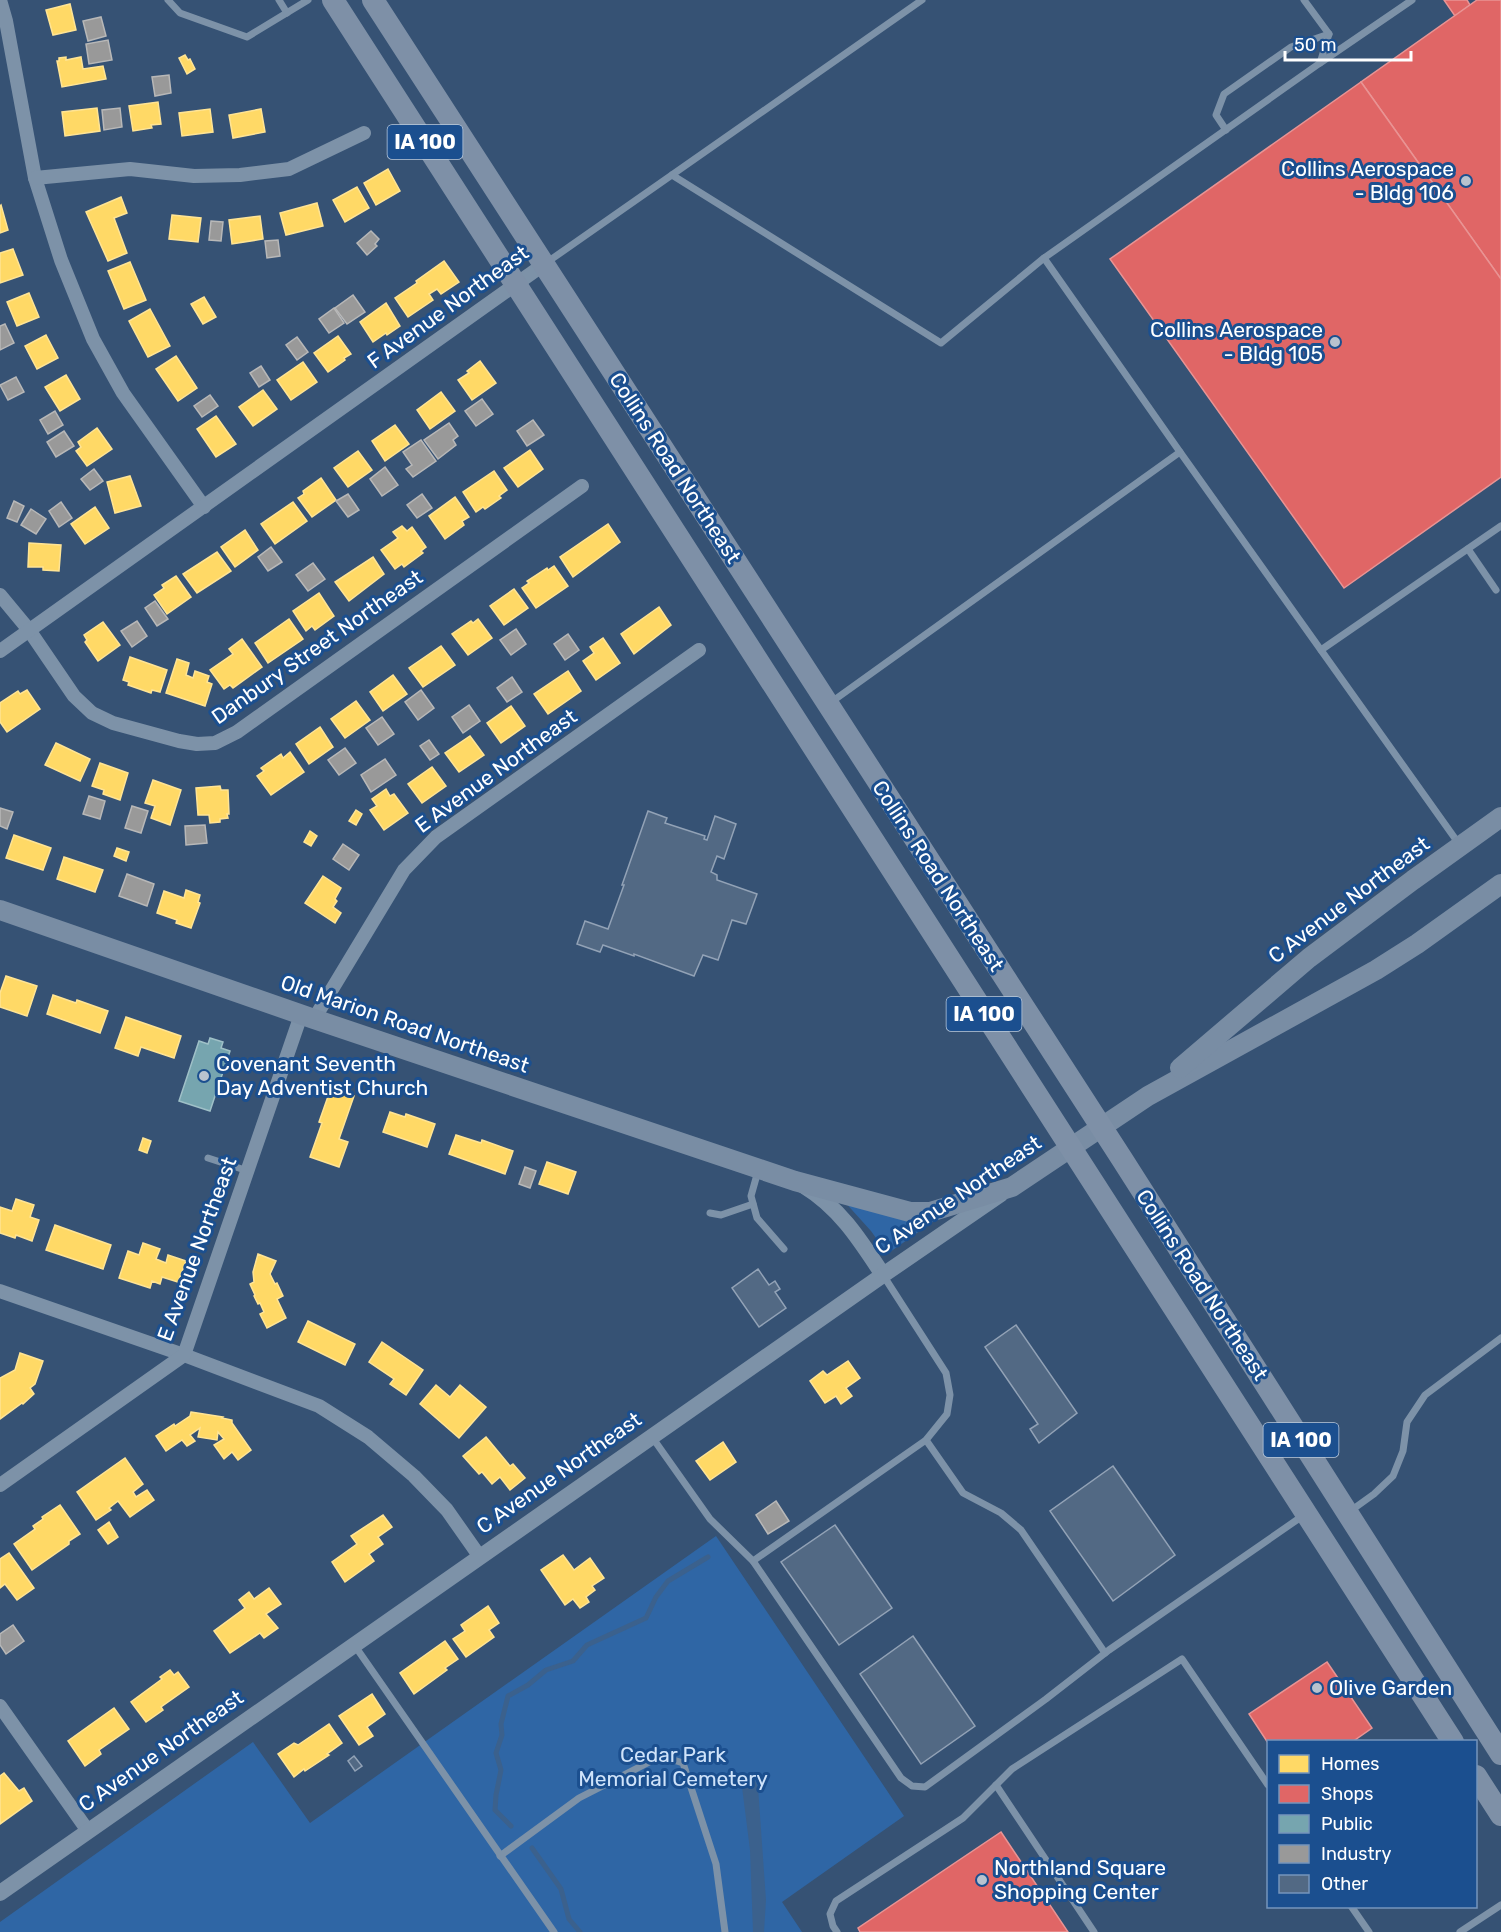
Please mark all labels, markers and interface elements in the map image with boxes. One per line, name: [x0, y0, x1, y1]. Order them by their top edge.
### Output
scale bar: [1285, 24, 1411, 62]
text: 50 m: [1294, 34, 1337, 56]
road number: IA 100: [388, 125, 462, 159]
place label: Collins Aerospace - Bldg 106: [1281, 156, 1454, 205]
marker: Collins Aerospace - Bldg 106: [1459, 174, 1473, 188]
street label: F Avenue Northeast: [362, 240, 533, 373]
place label: Collins Aerospace - Bldg 105: [1150, 317, 1323, 366]
marker: Collins Aerospace - Bldg 105: [1328, 335, 1342, 349]
street label: Collins Road Northeast: [604, 368, 747, 568]
street label: Danbury Street Northeast: [206, 564, 427, 729]
street label: E Avenue Northeast: [410, 703, 581, 838]
street label: Collins Road Northeast: [867, 776, 1010, 976]
street label: C Avenue Northeast: [1263, 831, 1434, 968]
street label: Old Marion Road Northeast: [278, 969, 533, 1078]
road number: IA 100: [946, 997, 1022, 1031]
place label: Covenant Seventh Day Adventist Church: [216, 1051, 428, 1100]
marker: Covenant Seventh Day Adventist Church: [197, 1069, 211, 1083]
street label: C Avenue Northeast: [870, 1130, 1046, 1260]
street label: E Avenue Northeast: [152, 1153, 241, 1344]
street label: Collins Road Northeast: [1131, 1185, 1274, 1385]
street label: C Avenue Northeast: [472, 1406, 646, 1539]
road number: IA 100: [1264, 1423, 1338, 1457]
place label: Olive Garden: [1329, 1675, 1452, 1700]
marker: Olive Garden: [1310, 1681, 1324, 1695]
street label: C Avenue Northeast: [74, 1684, 248, 1817]
legend: [1267, 1740, 1477, 1908]
park label: Cedar Park Memorial Cemetery: [578, 1742, 768, 1791]
text: Homes: [1321, 1753, 1379, 1775]
text: Shops: [1321, 1783, 1373, 1805]
text: Public: [1321, 1813, 1373, 1835]
text: Industry: [1321, 1843, 1391, 1865]
place label: Northland Square Shopping Center: [994, 1855, 1166, 1904]
marker: Northland Square Shopping Center: [975, 1873, 989, 1887]
text: Other: [1321, 1873, 1368, 1895]

